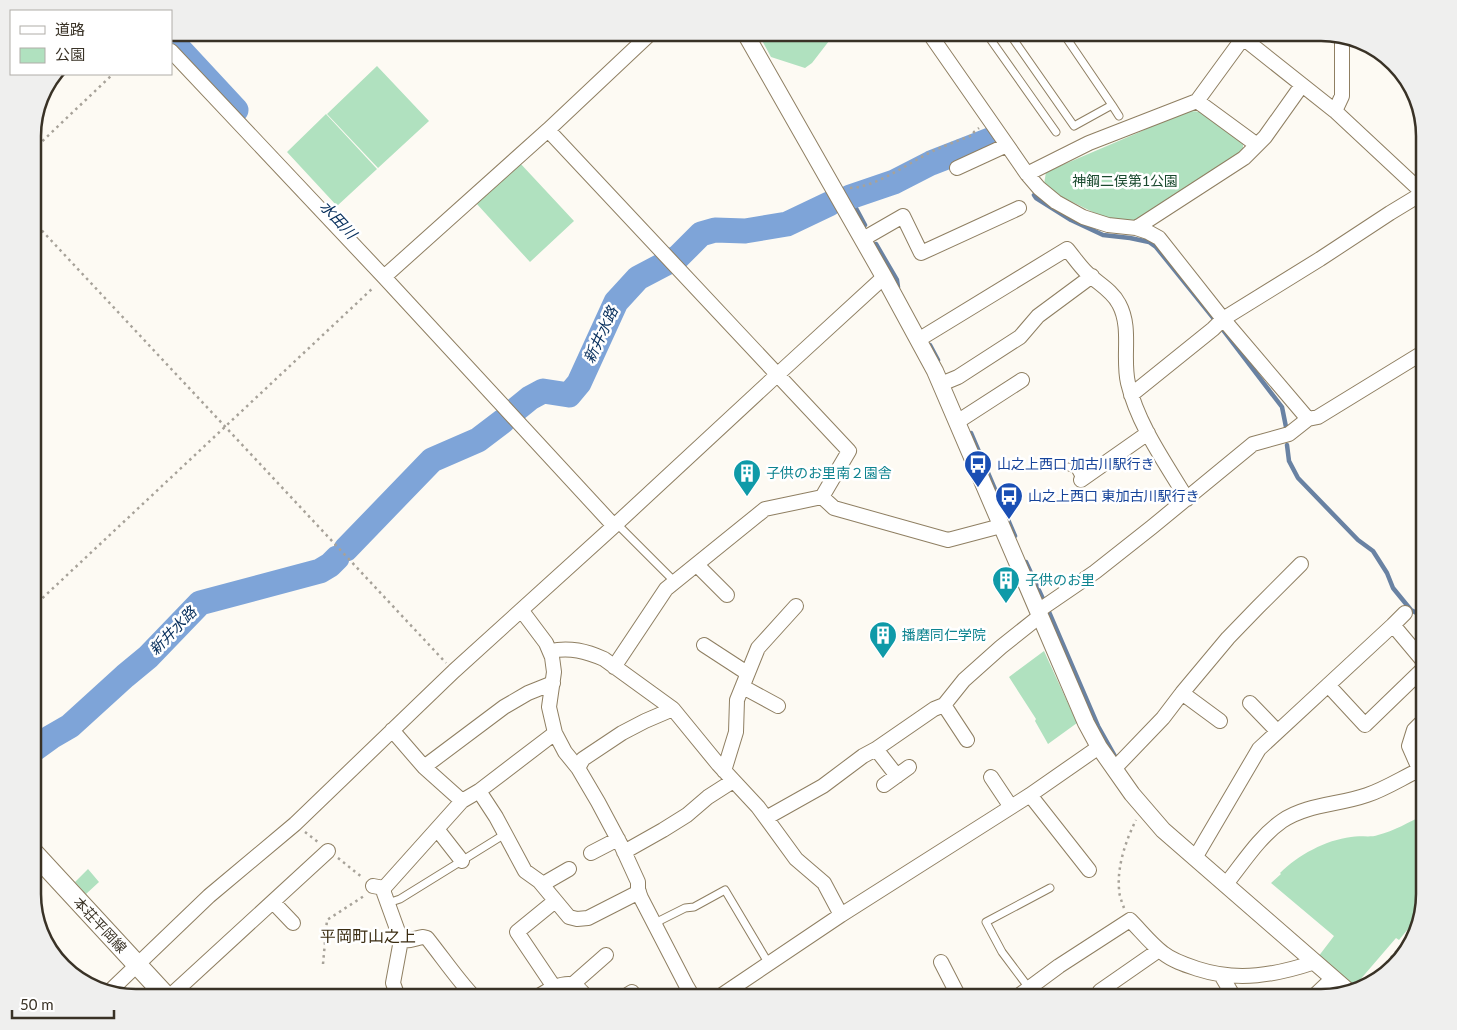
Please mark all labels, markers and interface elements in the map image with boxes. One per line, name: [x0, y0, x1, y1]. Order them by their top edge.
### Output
legend: [10, 10, 172, 75]
text: 道路: [55, 20, 85, 38]
text: 公園: [55, 45, 85, 63]
park label: 神鋼二俣第1公園: [1072, 172, 1178, 189]
water label: 水田川: [317, 197, 362, 243]
water label: 新井水路: [579, 302, 622, 366]
bus stop icon: 山之上西口 加古川駅行き: [963, 449, 993, 488]
place label: 山之上西口 加古川駅行き: [997, 455, 1155, 472]
building icon: 子供のお里南２園舎: [732, 458, 762, 497]
place label: 子供のお里南２園舎: [766, 464, 892, 481]
bus stop icon: 山之上西口 東加古川駅行き: [994, 481, 1024, 520]
place label: 山之上西口 東加古川駅行き: [1028, 487, 1200, 504]
building icon: 子供のお里: [991, 565, 1021, 604]
place label: 子供のお里: [1025, 571, 1095, 588]
water label: 新井水路: [145, 601, 201, 658]
building icon: 播磨同仁学院: [868, 620, 898, 659]
place label: 播磨同仁学院: [902, 626, 986, 643]
street label: 本荘平岡線: [70, 893, 130, 956]
district label: 平岡町山之上: [320, 926, 416, 945]
scale bar: [12, 988, 115, 1020]
text: 50 m: [20, 995, 54, 1013]

